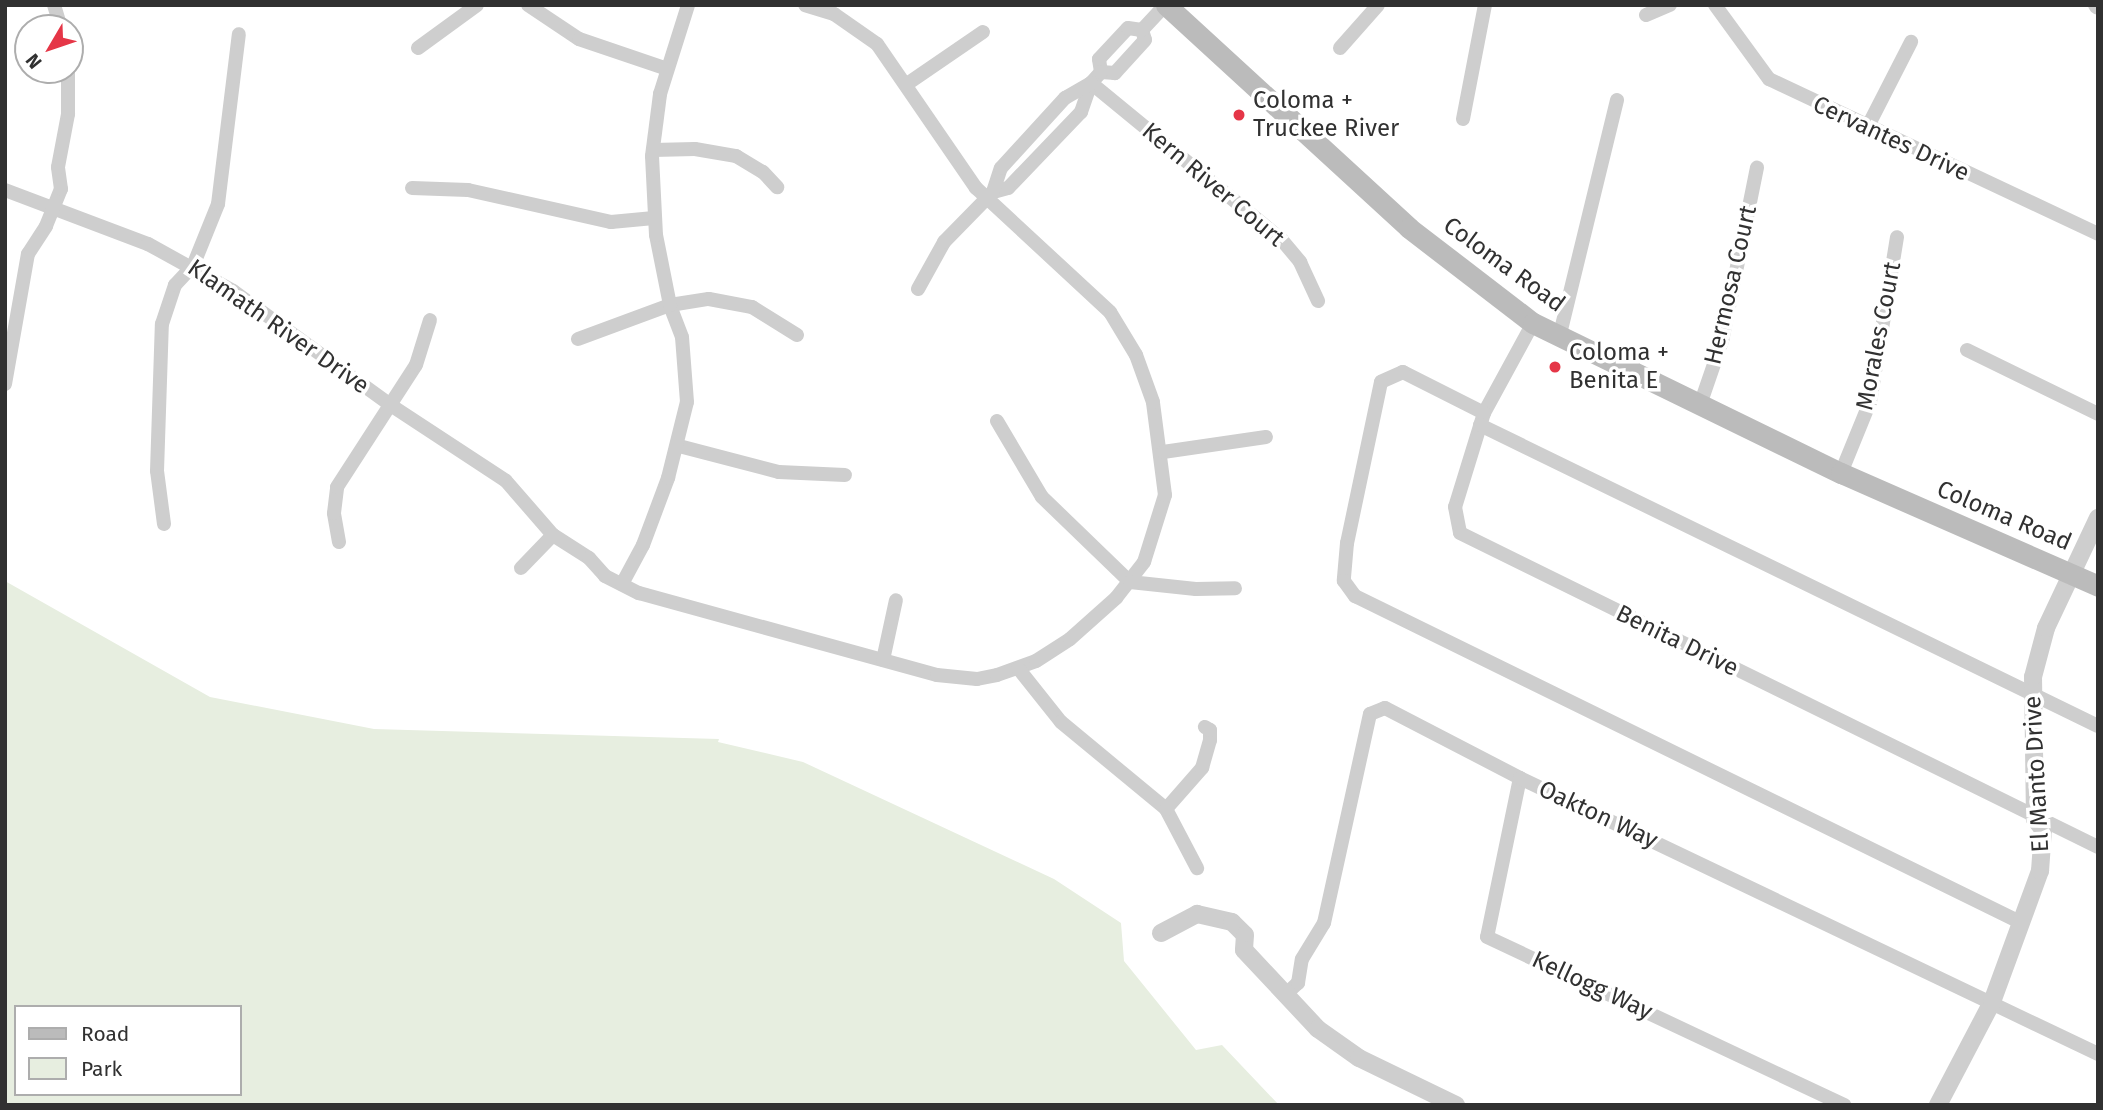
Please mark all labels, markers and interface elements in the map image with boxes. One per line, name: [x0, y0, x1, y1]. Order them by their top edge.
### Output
north arrow: [14, 14, 84, 84]
text: N: [21, 49, 47, 73]
place label: Coloma + Truckee River: [1253, 87, 1399, 143]
street label: Cervantes Drive: [1808, 90, 1974, 188]
marker: Coloma + Truckee River: [1231, 107, 1247, 123]
street label: Kern River Court: [1136, 117, 1290, 253]
street label: Hermosa Court: [1699, 203, 1763, 367]
street label: Coloma Road: [1438, 211, 1570, 319]
street label: Klamath River Drive: [182, 254, 374, 400]
street label: Morales Court: [1851, 259, 1907, 413]
place label: Coloma + Benita E: [1569, 339, 1669, 395]
marker: Coloma + Benita E: [1547, 359, 1563, 375]
street label: Coloma Road: [1932, 475, 2076, 557]
street label: Benita Drive: [1611, 599, 1743, 683]
street label: El Manto Drive: [2019, 695, 2055, 853]
street label: Oakton Way: [1534, 775, 1662, 855]
street label: Kellogg Way: [1527, 946, 1657, 1026]
legend: [14, 1005, 242, 1096]
text: Road: [81, 1021, 129, 1047]
text: Park: [81, 1056, 122, 1082]

